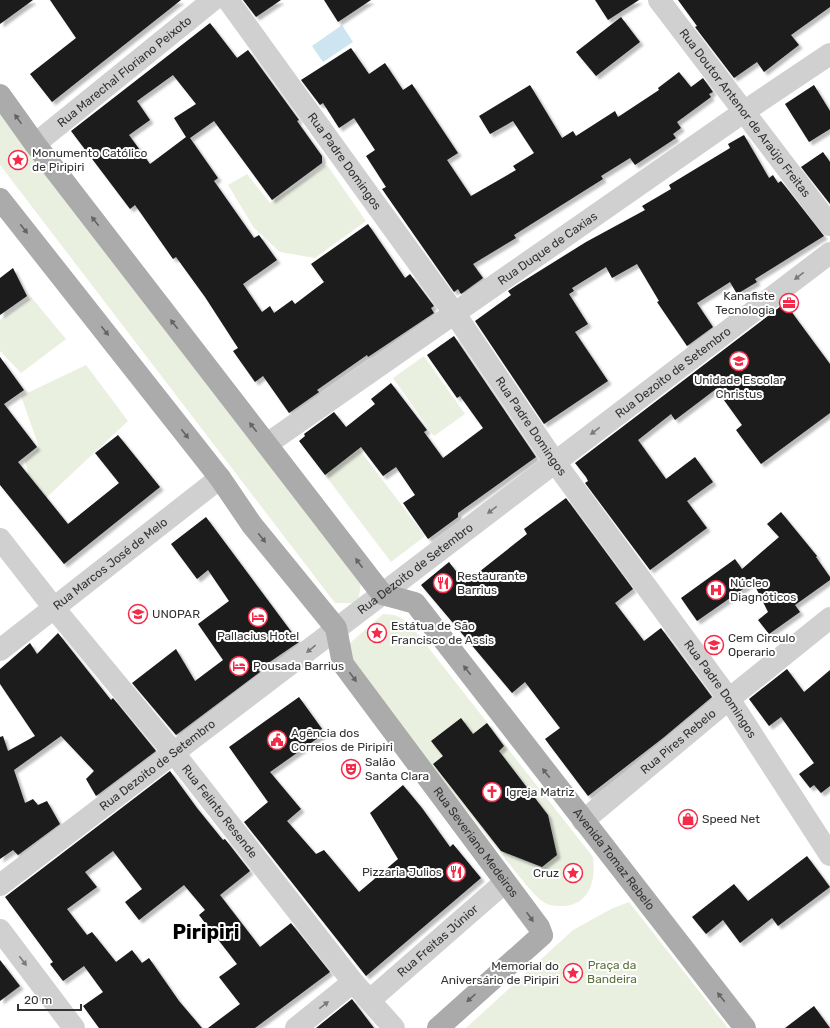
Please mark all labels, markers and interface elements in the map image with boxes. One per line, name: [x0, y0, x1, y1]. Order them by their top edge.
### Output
street label: Rua Marechal Floriano Peixoto: [54, 13, 194, 130]
street label: Rua Doutor Antenor de Araújo Freitas: [676, 26, 813, 200]
street label: Rua Padre Domingos: [305, 110, 384, 213]
one-way arrow: [14, 114, 22, 125]
place label: Monumento Católico de Piripiri: [32, 146, 148, 174]
place icon: Monumento Católico de Piripiri: [7, 149, 29, 171]
street label: Rua Duque de Caxias: [495, 209, 600, 288]
one-way arrow: [90, 215, 99, 226]
one-way arrow: [20, 224, 28, 235]
one-way arrow: [793, 272, 804, 280]
place label: Kanafiste Tecnologia: [715, 289, 775, 317]
office icon: Kanafiste Tecnologia: [778, 292, 800, 314]
one-way arrow: [170, 318, 178, 329]
street label: Rua Dezoito de Setembro: [612, 324, 734, 421]
one-way arrow: [100, 326, 109, 337]
school or university icon: Unidade Escolar Christus: [728, 350, 750, 372]
place label: Unidade Escolar Christus: [694, 373, 785, 401]
street label: Rua Padre Domingos: [492, 374, 569, 478]
one-way arrow: [249, 421, 258, 432]
one-way arrow: [589, 426, 600, 435]
one-way arrow: [181, 428, 189, 439]
one-way arrow: [486, 506, 497, 514]
street label: Rua Marcos José de Melo: [50, 515, 170, 613]
street label: Rua Dezoito de Setembro: [355, 520, 476, 617]
one-way arrow: [258, 532, 267, 543]
one-way arrow: [355, 558, 363, 568]
place label: Restaurante Barrius: [457, 569, 526, 597]
restaurant icon: Restaurante Barrius: [432, 572, 454, 594]
place label: Núcleo Diagnóticos: [730, 576, 796, 604]
hospital icon: Núcleo Diagnóticos: [705, 579, 727, 601]
school or university icon: UNOPAR: [127, 603, 149, 625]
hotel icon: Pallacius Hotel: [247, 606, 269, 628]
place label: UNOPAR: [152, 607, 200, 621]
place label: Estátua de São Francisco de Assis: [391, 619, 494, 647]
place icon: Estátua de São Francisco de Assis: [366, 622, 388, 644]
place label: Pallacius Hotel: [217, 629, 299, 643]
place label: Cem Circulo Operario: [728, 631, 795, 659]
school or university icon: Cem Circulo Operario: [703, 634, 725, 656]
street label: Rua Padre Domingos: [681, 637, 759, 741]
one-way arrow: [306, 644, 316, 653]
hotel icon: Pousada Barrius: [228, 655, 250, 677]
place label: Pousada Barrius: [253, 659, 344, 673]
one-way arrow: [463, 665, 471, 676]
one-way arrow: [349, 672, 358, 683]
street label: Rua Pires Rebelo: [638, 706, 719, 777]
street label: Rua Dezoito de Setembro: [97, 717, 218, 814]
place label: Agência dos Correios de Piripiri: [291, 726, 393, 754]
public building icon: Agência dos Correios de Piripiri: [266, 729, 288, 751]
place label: Salão Santa Clara: [365, 755, 429, 783]
theatre icon: Salão Santa Clara: [340, 758, 362, 780]
street label: Rua Felinto Resende: [179, 762, 261, 861]
one-way arrow: [542, 768, 551, 779]
church icon: Igreja Matriz: [481, 781, 503, 803]
street label: Rua Severiano Medeiros: [430, 784, 521, 900]
place label: Igreja Matriz: [506, 785, 575, 799]
street label: Avenida Tomaz Rebelo: [570, 806, 658, 913]
shop icon: Speed Net: [677, 808, 699, 830]
place label: Speed Net: [702, 812, 760, 826]
restaurant icon: Pizzaria Julios: [445, 861, 467, 883]
place icon: Cruz: [562, 862, 584, 884]
place label: Pizzaria Julios: [362, 865, 442, 879]
place label: Cruz: [533, 866, 559, 880]
street label: Rua Freitas Júnior: [395, 901, 481, 980]
one-way arrow: [526, 912, 534, 922]
district label: Piripiri: [172, 920, 240, 944]
one-way arrow: [19, 955, 28, 966]
park label: Praça da Bandeira: [587, 958, 637, 986]
place label: Memorial do Aniversário de Piripiri: [441, 959, 559, 987]
place icon: Memorial do Aniversário de Piripiri: [562, 962, 584, 984]
scale bar: [18, 986, 81, 1012]
one-way arrow: [717, 992, 725, 1003]
text: 20 m: [24, 993, 52, 1007]
one-way arrow: [467, 993, 476, 1002]
one-way arrow: [319, 1001, 330, 1010]

